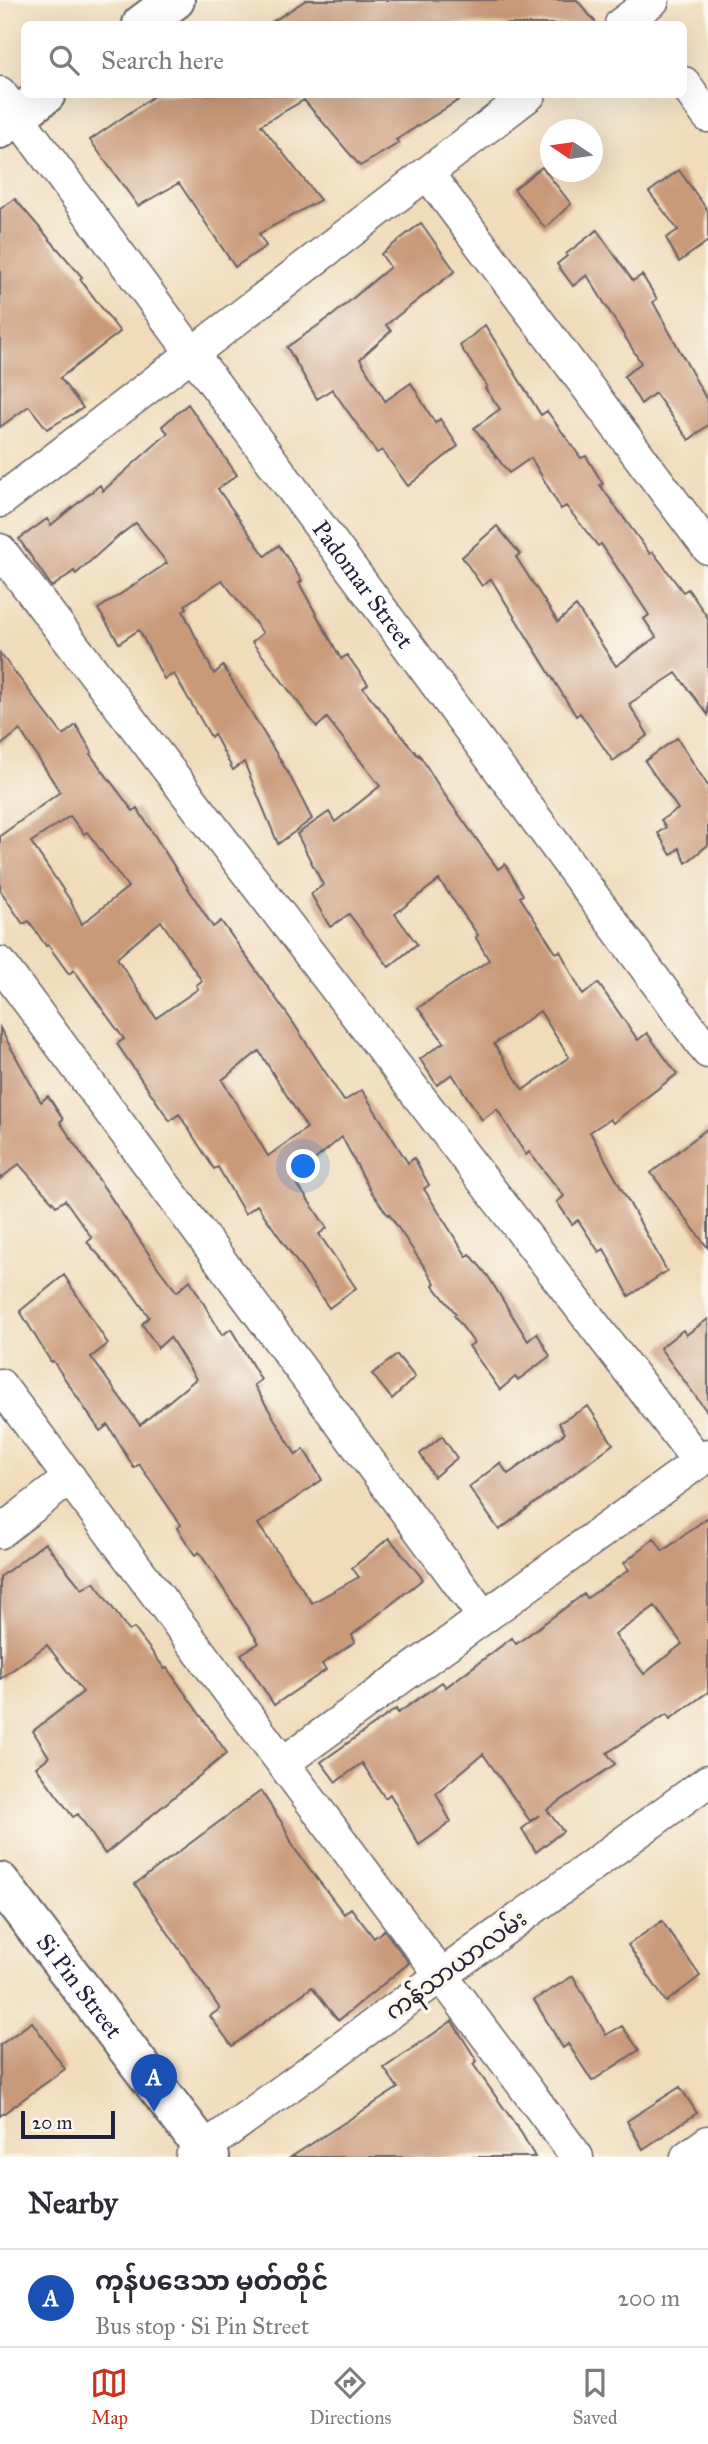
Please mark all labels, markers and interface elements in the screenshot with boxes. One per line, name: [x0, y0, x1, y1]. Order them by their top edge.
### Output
search box: [21, 21, 687, 98]
icon: search: [45, 41, 83, 79]
text: Search here: [101, 44, 224, 76]
north arrow: [540, 119, 603, 182]
street label: Padomar Street: [306, 515, 420, 655]
your location: [286, 1149, 320, 1183]
street label: ကန်သာယာလမ်း: [379, 1903, 535, 2030]
street label: Si Pin Street: [30, 1928, 129, 2045]
pin: A: [131, 2054, 177, 2112]
scale bar: [21, 2108, 116, 2140]
text: 20 m: [32, 2111, 73, 2134]
text: Nearby: [28, 2185, 118, 2221]
text: ကုန်ပဒေသာ မှတ်တိုင်: [95, 2265, 328, 2297]
text: A: [43, 2284, 59, 2312]
text: 200 m: [618, 2284, 680, 2312]
text: Bus stop · Si Pin Street: [95, 2312, 309, 2340]
tab: Map: [90, 2364, 128, 2429]
tab: Directions: [309, 2364, 391, 2429]
tab: Saved: [572, 2364, 618, 2429]

